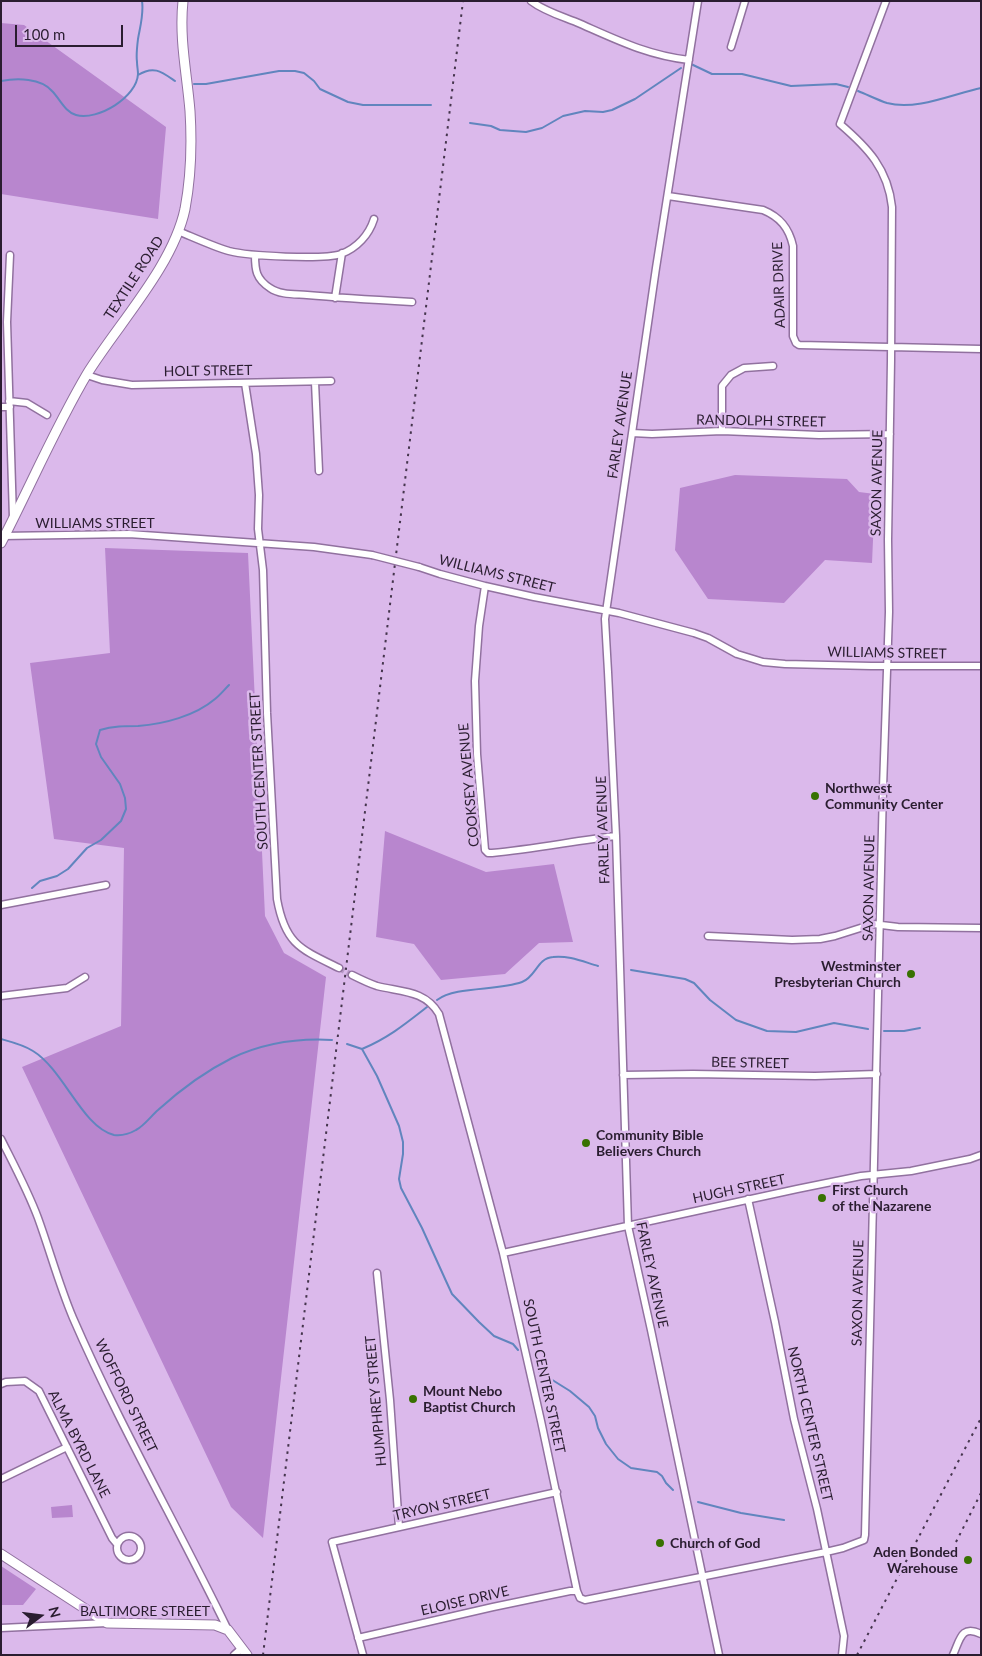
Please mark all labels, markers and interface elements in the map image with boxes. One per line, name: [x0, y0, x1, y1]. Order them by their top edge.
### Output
scale bar: [18, 15, 125, 47]
text: 100 m: [23, 25, 65, 43]
street label: TEXTILE ROAD: [101, 233, 167, 323]
street label: ADAIR DRIVE: [769, 241, 789, 329]
street label: HOLT STREET: [164, 362, 252, 380]
street label: FARLEY AVENUE: [604, 370, 636, 480]
street label: RANDOLPH STREET: [696, 411, 826, 431]
street label: SAXON AVENUE: [868, 430, 886, 536]
street label: WILLIAMS STREET: [35, 515, 155, 531]
street label: WILLIAMS STREET: [437, 551, 557, 597]
street label: WILLIAMS STREET: [827, 644, 947, 662]
street label: SOUTH CENTER STREET: [246, 692, 272, 850]
street label: COOKSEY AVENUE: [455, 722, 483, 848]
street label: FARLEY AVENUE: [593, 776, 613, 884]
place label: Northwest Community Center: [825, 780, 943, 812]
marker: Northwest Community Center: [809, 790, 821, 802]
street label: SAXON AVENUE: [860, 835, 878, 941]
place label: Westminster Presbyterian Church: [774, 958, 901, 990]
marker: Westminster Presbyterian Church: [905, 968, 917, 980]
street label: BEE STREET: [711, 1054, 789, 1072]
place label: Community Bible Believers Church: [596, 1127, 703, 1160]
marker: Community Bible Believers Church: [580, 1137, 592, 1149]
street label: HUGH STREET: [691, 1171, 787, 1207]
place label: First Church of the Nazarene: [832, 1182, 931, 1214]
marker: First Church of the Nazarene: [816, 1192, 828, 1204]
street label: FARLEY AVENUE: [633, 1220, 671, 1330]
street label: SAXON AVENUE: [849, 1240, 867, 1346]
street label: SOUTH CENTER STREET: [519, 1297, 569, 1455]
street label: HUMPHREY STREET: [362, 1335, 390, 1467]
street label: WOFFORD STREET: [91, 1336, 161, 1456]
street label: NORTH CENTER STREET: [784, 1345, 836, 1503]
place label: Mount Nebo Baptist Church: [423, 1383, 516, 1415]
street label: ALMA BYRD LANE: [45, 1387, 113, 1501]
marker: Mount Nebo Baptist Church: [407, 1393, 419, 1405]
street label: TRYON STREET: [392, 1486, 492, 1524]
place label: Church of God: [670, 1535, 760, 1551]
marker: Church of God: [654, 1537, 666, 1549]
place label: Aden Bonded Warehouse: [873, 1544, 958, 1576]
marker: Aden Bonded Warehouse: [962, 1554, 974, 1566]
street label: ELOISE DRIVE: [419, 1583, 511, 1619]
north arrow: [15, 1591, 65, 1641]
street label: BALTIMORE STREET: [80, 1603, 210, 1619]
text: N: [45, 1605, 65, 1619]

